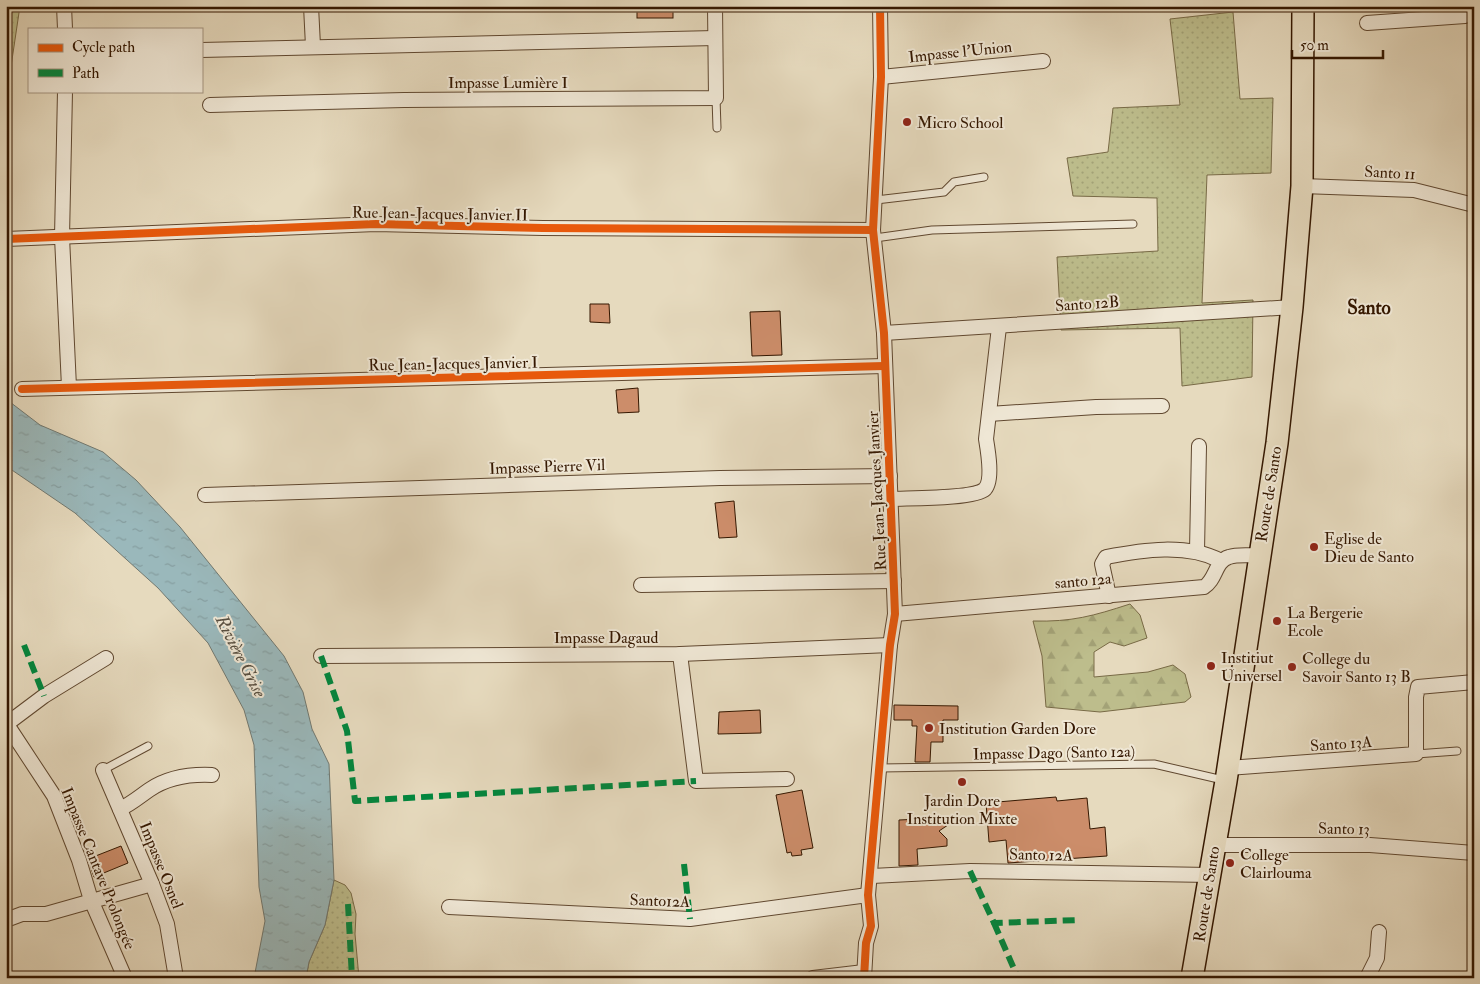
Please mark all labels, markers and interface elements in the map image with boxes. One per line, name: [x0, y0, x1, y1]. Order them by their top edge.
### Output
legend: [28, 28, 202, 92]
scale bar: [1292, 28, 1384, 60]
text: 50 m: [1300, 36, 1329, 55]
street label: Impasse l'Union: [907, 37, 1013, 68]
text: Cycle path: [72, 38, 135, 58]
text: Path: [72, 64, 99, 83]
street label: Impasse Lumière I: [448, 73, 568, 94]
place label: Micro School: [917, 113, 1003, 133]
marker: Micro School: [901, 116, 913, 128]
street label: Santo 11: [1364, 162, 1416, 184]
street label: Rue Jean-Jacques Janvier II: [352, 202, 528, 227]
street label: Santo 12B: [1054, 292, 1120, 316]
district label: Santo: [1347, 296, 1391, 320]
street label: Rue Jean-Jacques Janvier I: [368, 353, 538, 376]
street label: Rue Jean-Jacques Janvier: [863, 411, 892, 571]
street label: Route de Santo: [1252, 444, 1286, 544]
street label: Impasse Pierre Vil: [489, 455, 606, 480]
place label: Eglise de Dieu de Santo: [1324, 529, 1414, 567]
marker: Eglise de Dieu de Santo: [1308, 541, 1320, 553]
street label: santo 12a: [1054, 569, 1113, 593]
place label: La Bergerie Ecole: [1287, 603, 1363, 641]
water label: Rivière Grise: [210, 610, 272, 702]
marker: La Bergerie Ecole: [1271, 615, 1283, 627]
street label: Impasse Dagaud: [554, 628, 658, 649]
place label: Institiut Universel: [1221, 648, 1282, 686]
place label: College du Savoir Santo 13 B: [1302, 649, 1411, 687]
marker: Institiut Universel: [1205, 660, 1217, 672]
marker: College du Savoir Santo 13 B: [1286, 661, 1298, 673]
place label: Institution Garden Dore: [939, 719, 1096, 739]
marker: Institution Garden Dore: [923, 722, 935, 734]
street label: Santo 13A: [1310, 732, 1373, 756]
street label: Impasse Dago (Santo 12a): [973, 742, 1135, 765]
marker: Jardin Dore Institution Mixte: [956, 776, 968, 788]
street label: Impasse Cantave Prolongée: [55, 784, 140, 953]
place label: Jardin Dore Institution Mixte: [907, 791, 1017, 829]
street label: Impasse Osnel: [134, 819, 188, 912]
street label: Santo 13: [1318, 819, 1370, 839]
street label: Santo 12A: [1009, 844, 1073, 866]
street label: Route de Santo: [1190, 844, 1224, 944]
place label: College Clairlouma: [1240, 845, 1312, 883]
marker: College Clairlouma: [1224, 857, 1236, 869]
street label: Santo12A: [629, 890, 691, 912]

